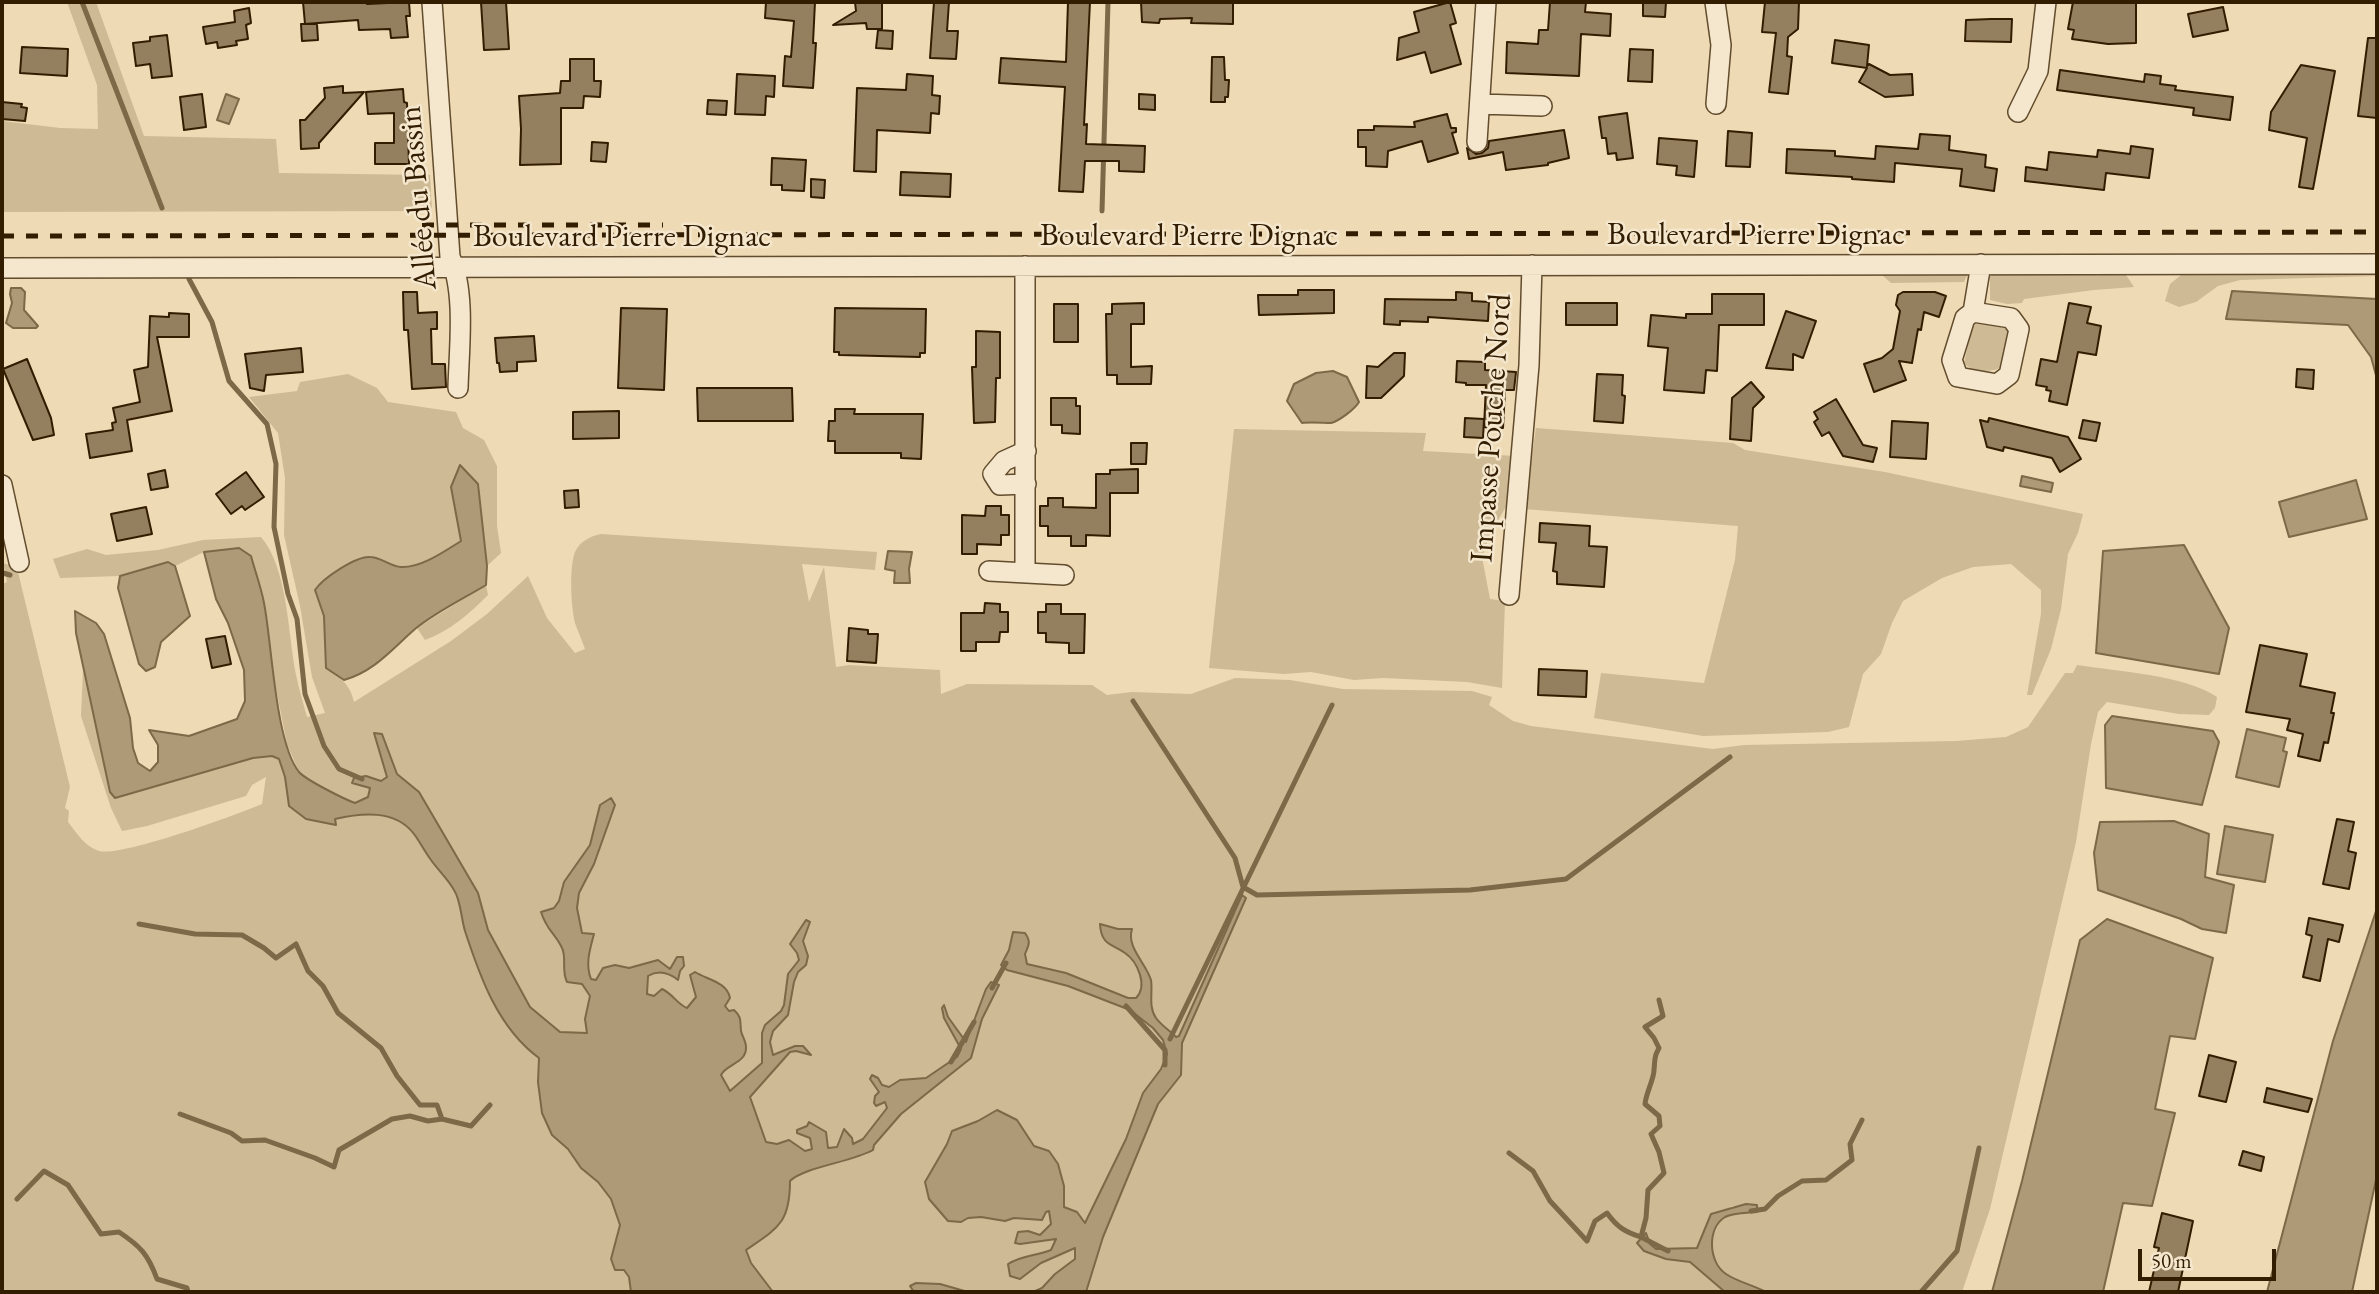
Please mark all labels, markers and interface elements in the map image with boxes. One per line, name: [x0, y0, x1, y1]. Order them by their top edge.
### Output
street label: Allée du Bassin: [392, 104, 446, 292]
street label: Boulevard Pierre Dignac: [1607, 216, 1905, 254]
street label: Boulevard Pierre Dignac: [1040, 217, 1338, 255]
street label: Boulevard Pierre Dignac: [473, 218, 771, 256]
street label: Impasse Pouche Nord: [1463, 292, 1521, 564]
scale bar: [2141, 1234, 2279, 1278]
text: 50 m: [2151, 1247, 2192, 1274]

